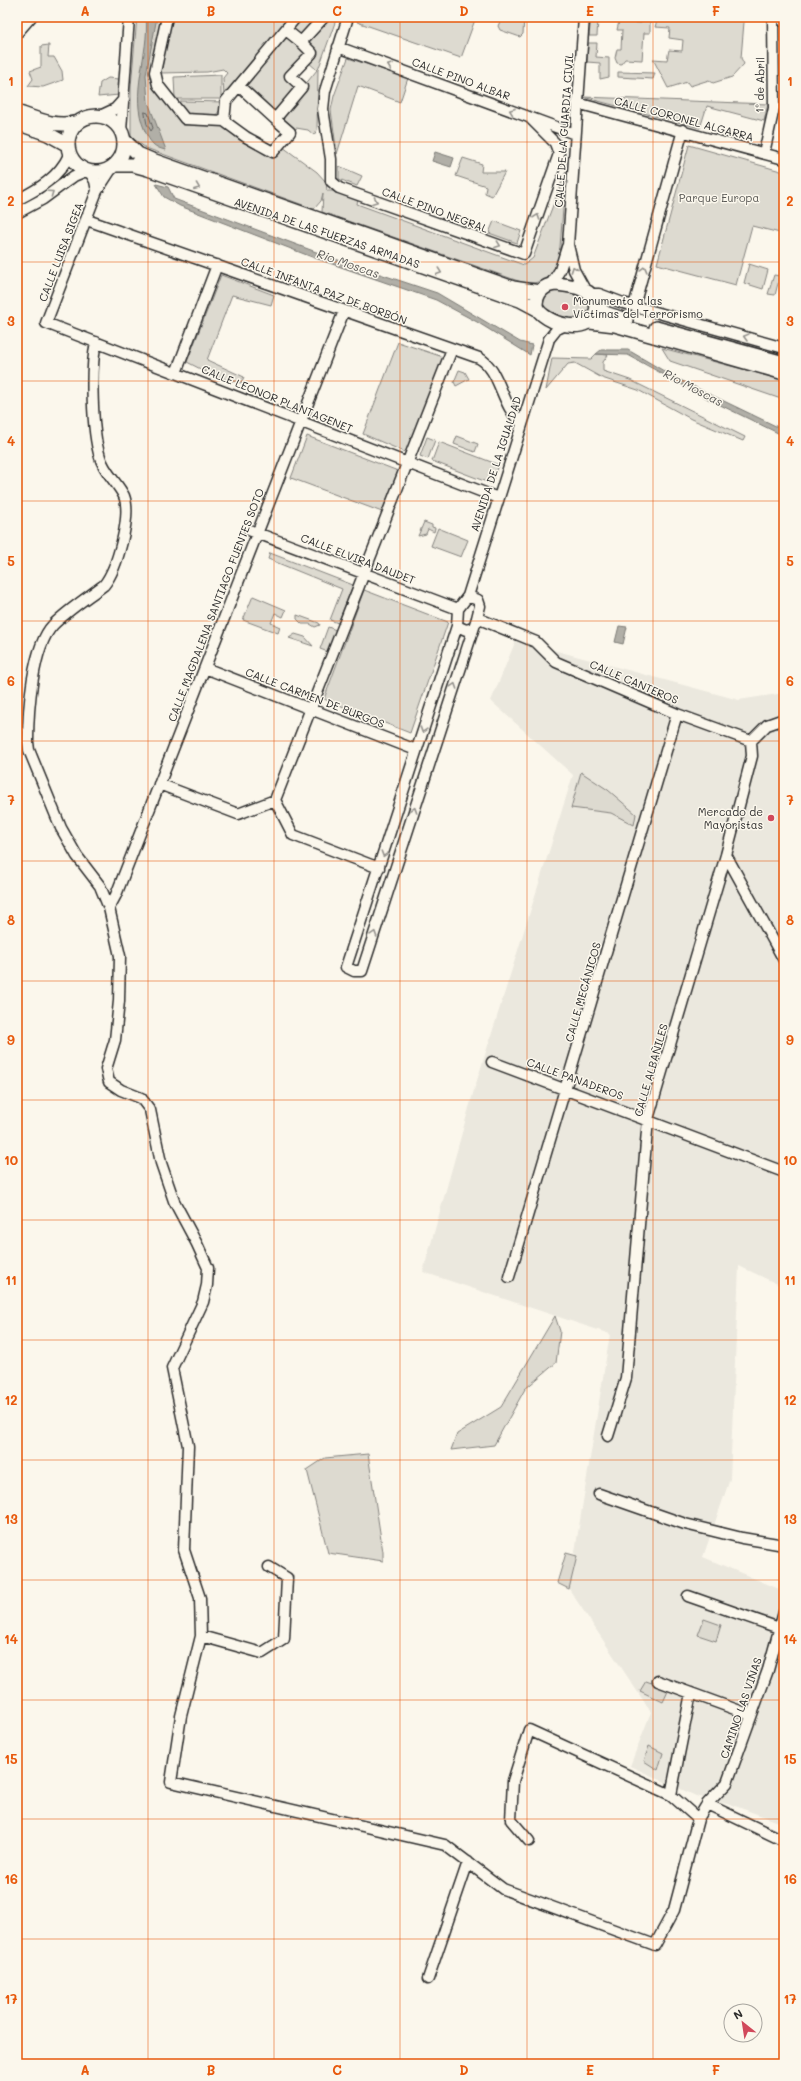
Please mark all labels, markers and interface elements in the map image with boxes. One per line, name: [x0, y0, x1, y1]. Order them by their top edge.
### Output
text: A: [80, 2, 90, 19]
text: B: [207, 2, 216, 19]
text: C: [332, 2, 342, 19]
text: D: [459, 2, 469, 19]
text: E: [586, 2, 594, 19]
text: F: [712, 2, 720, 19]
street label: CALLE DE LA GUARDIA CIVIL: [551, 52, 576, 208]
street label: CALLE PINO ALBAR: [410, 54, 512, 103]
street label: 1º de Abril: [752, 57, 767, 113]
one-way arrow: [386, 62, 393, 71]
text: 1: [8, 72, 14, 89]
text: 1: [787, 72, 793, 89]
street label: CALLE CORONEL ALGARRA: [613, 93, 756, 144]
one-way arrow: [509, 107, 516, 115]
one-way arrow: [194, 182, 201, 190]
street label: CALLE PINO NEGRAL: [380, 183, 490, 236]
park label: Parque Europa: [679, 190, 759, 205]
one-way arrow: [46, 191, 53, 198]
text: 2: [7, 192, 15, 209]
text: 2: [786, 192, 794, 209]
street label: AVENIDA DE LAS FUERZAS ARMADAS: [232, 194, 422, 271]
one-way arrow: [372, 196, 379, 204]
street label: CALLE LUISA SIGEA: [35, 200, 86, 304]
one-way arrow: [532, 214, 540, 221]
one-way arrow: [494, 240, 501, 248]
water label: Rio Moscas: [315, 245, 382, 281]
street label: CALLE INFANTA PAZ DE BORBÓN: [239, 253, 409, 328]
one-way arrow: [570, 265, 578, 272]
one-way arrow: [639, 265, 648, 272]
one-way arrow: [435, 267, 442, 276]
place label: Monumento a las Víctimas del Terrorismo: [573, 293, 703, 321]
marker: Monumento a las Víctimas del Terrorismo: [560, 302, 570, 312]
text: 3: [7, 312, 15, 329]
text: 3: [786, 312, 794, 329]
one-way arrow: [743, 333, 750, 342]
street label: CALLE LEONOR PLANTAGENET: [199, 361, 355, 436]
water label: Rio Moscas: [661, 365, 726, 410]
street label: AVENIDA DE LA IGUALDAD: [466, 394, 525, 534]
text: 4: [7, 432, 15, 449]
text: 4: [786, 432, 794, 449]
street label: CALLE MAGDALENA SANTIAGO FUENTES SOTO: [164, 486, 267, 724]
street label: CALLE ELVIRA DAUDET: [299, 530, 418, 587]
text: 5: [7, 552, 15, 569]
text: 5: [786, 552, 794, 569]
street label: CALLE CANTEROS: [588, 656, 681, 707]
street label: CALLE CARMEN DE BURGOS: [244, 664, 387, 731]
text: 6: [7, 672, 15, 689]
text: 6: [786, 672, 794, 689]
one-way arrow: [449, 683, 458, 690]
one-way arrow: [419, 726, 428, 733]
text: 7: [7, 791, 15, 808]
text: 7: [786, 791, 794, 808]
place label: Mercado de Mayoristas: [698, 804, 763, 832]
one-way arrow: [409, 807, 418, 814]
marker: Mercado de Mayoristas: [766, 813, 776, 823]
one-way arrow: [380, 850, 389, 857]
text: 8: [7, 911, 15, 928]
text: 8: [786, 911, 794, 928]
one-way arrow: [369, 930, 378, 937]
street label: CALLE MECÁNICOS: [561, 940, 604, 1043]
street label: CALLE ALBAÑILES: [630, 1022, 671, 1118]
text: 9: [7, 1031, 15, 1048]
text: 9: [786, 1031, 794, 1048]
street label: CALLE PANADEROS: [525, 1054, 626, 1103]
text: 10: [4, 1151, 18, 1168]
text: 10: [783, 1151, 797, 1168]
text: 11: [5, 1271, 17, 1288]
text: 11: [784, 1271, 796, 1288]
text: 12: [4, 1391, 18, 1408]
text: 12: [783, 1391, 797, 1408]
text: 13: [4, 1510, 18, 1527]
text: 13: [783, 1510, 797, 1527]
text: 14: [4, 1630, 18, 1647]
text: 14: [783, 1630, 797, 1647]
street label: CAMINO LAS VIÑAS: [716, 1655, 765, 1761]
text: 15: [4, 1750, 18, 1767]
text: 15: [783, 1750, 797, 1767]
text: 16: [4, 1870, 18, 1887]
text: 16: [783, 1870, 797, 1887]
text: 17: [4, 1990, 18, 2007]
text: 17: [783, 1990, 797, 2007]
north arrow: [723, 2003, 763, 2043]
text: N: [730, 2005, 745, 2022]
text: A: [80, 2061, 90, 2078]
text: B: [207, 2061, 216, 2078]
text: C: [332, 2061, 342, 2078]
text: D: [459, 2061, 469, 2078]
text: E: [586, 2061, 594, 2078]
text: F: [712, 2061, 720, 2078]

